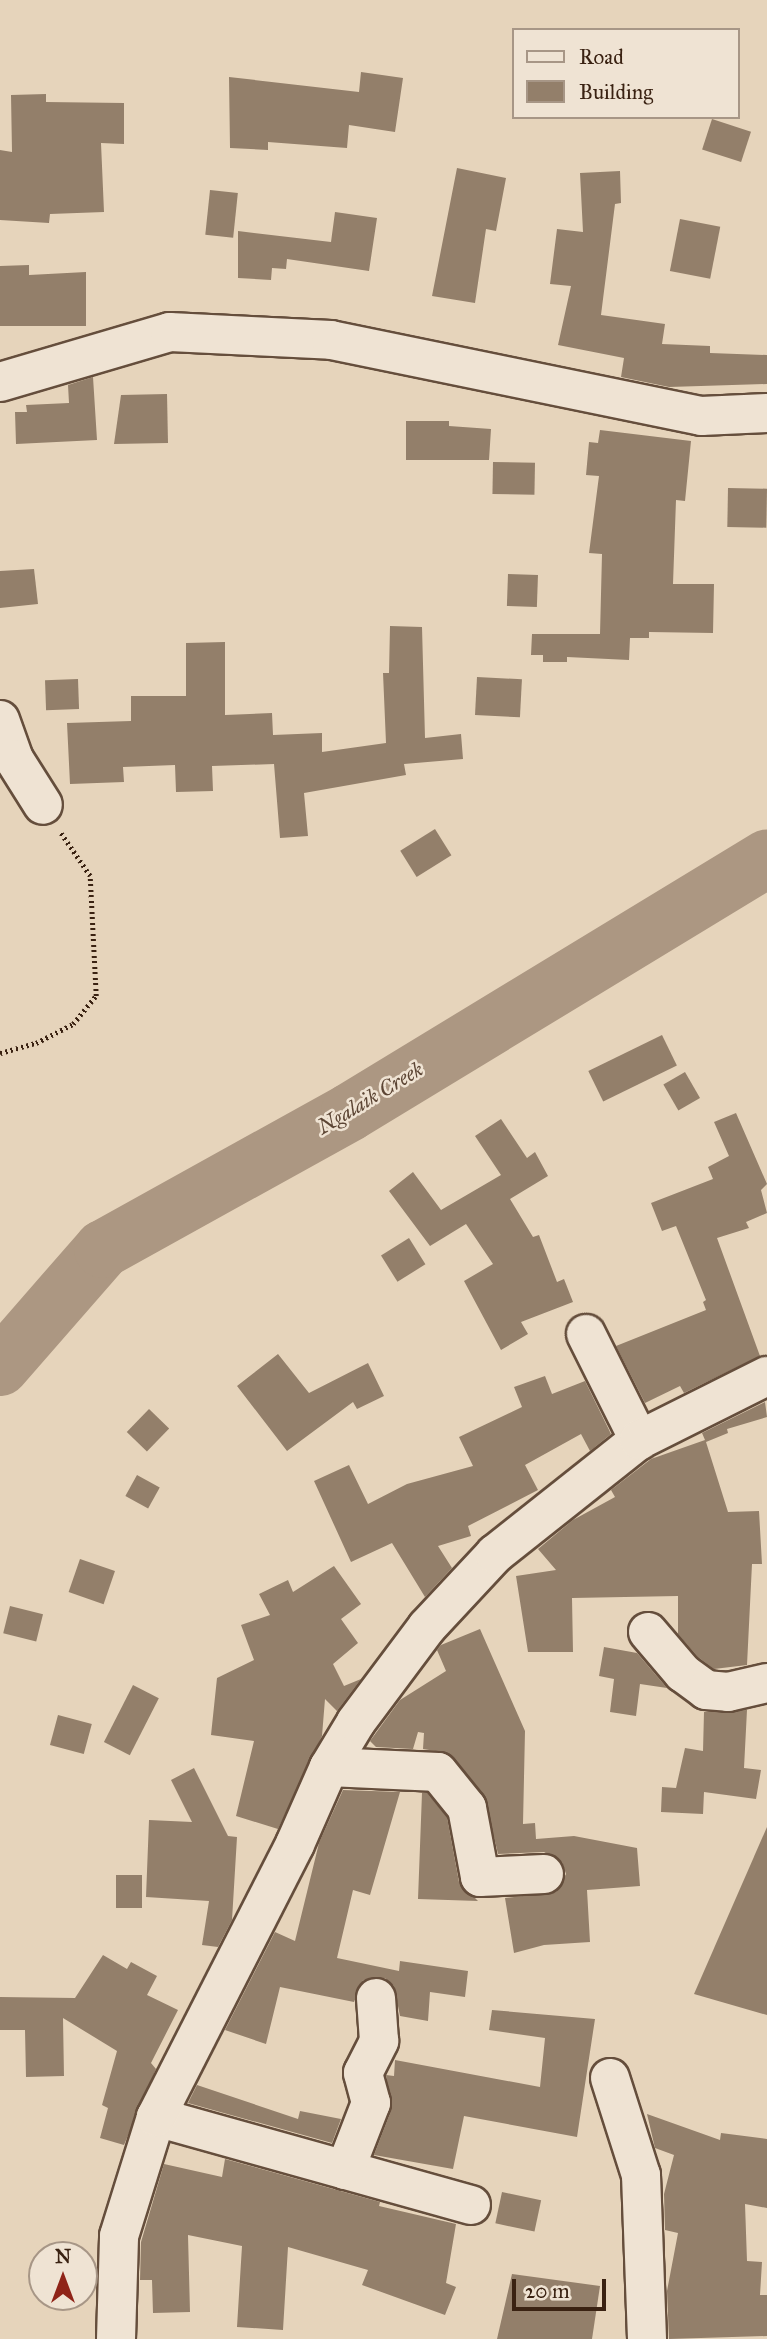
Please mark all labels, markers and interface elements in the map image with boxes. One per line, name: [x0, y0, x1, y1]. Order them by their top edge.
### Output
legend: [512, 28, 739, 119]
text: Road: [579, 44, 624, 70]
text: Building: [579, 79, 653, 105]
water label: Ngalaik Creek: [312, 1057, 428, 1139]
north arrow: [28, 2241, 98, 2311]
text: N: [55, 2245, 71, 2268]
scale bar: [515, 2266, 610, 2310]
text: 20 m: [525, 2278, 570, 2304]

